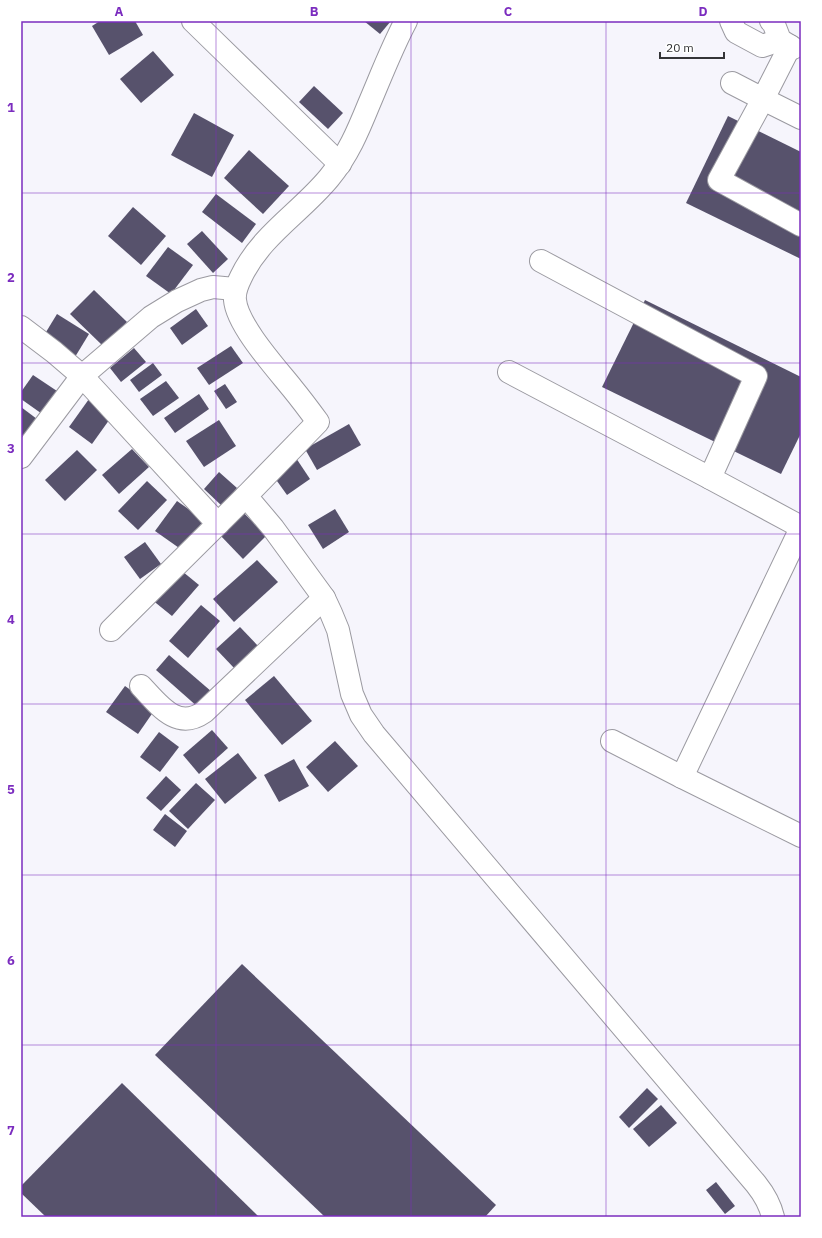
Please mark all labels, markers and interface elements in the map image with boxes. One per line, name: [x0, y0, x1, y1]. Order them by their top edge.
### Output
text: A: [115, 3, 124, 20]
text: B: [310, 3, 319, 20]
text: C: [504, 3, 513, 20]
text: D: [698, 3, 708, 20]
scale bar: [660, 34, 724, 60]
text: 20 m: [666, 40, 694, 55]
text: 1: [7, 99, 15, 116]
text: 2: [7, 269, 15, 286]
text: 3: [7, 440, 15, 457]
text: 4: [7, 611, 15, 628]
text: 5: [7, 781, 15, 798]
text: 6: [7, 952, 15, 969]
text: 7: [7, 1122, 15, 1139]

